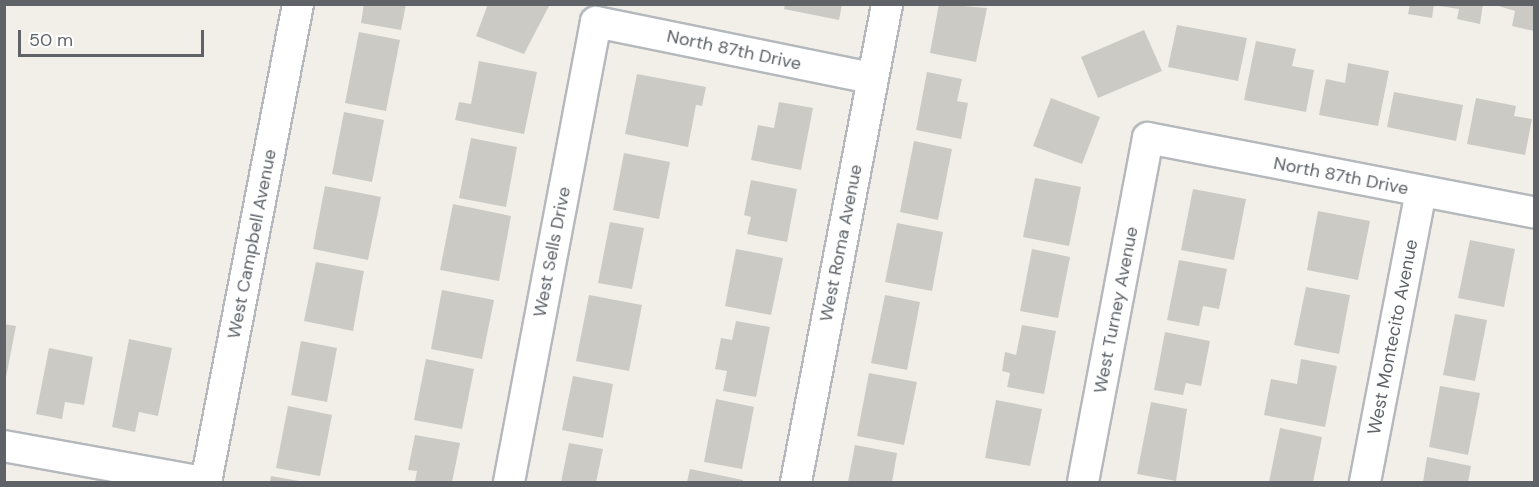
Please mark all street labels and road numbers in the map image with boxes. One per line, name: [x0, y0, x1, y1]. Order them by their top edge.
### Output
street label: North 87th Drive: [665, 25, 803, 75]
street label: West Campbell Avenue: [223, 147, 281, 341]
street label: North 87th Drive: [1272, 152, 1410, 200]
street label: West Roma Avenue: [815, 162, 867, 324]
street label: West Sells Drive: [529, 185, 575, 319]
street label: West Turney Avenue: [1089, 225, 1143, 395]
street label: West Montecito Avenue: [1363, 238, 1423, 436]

